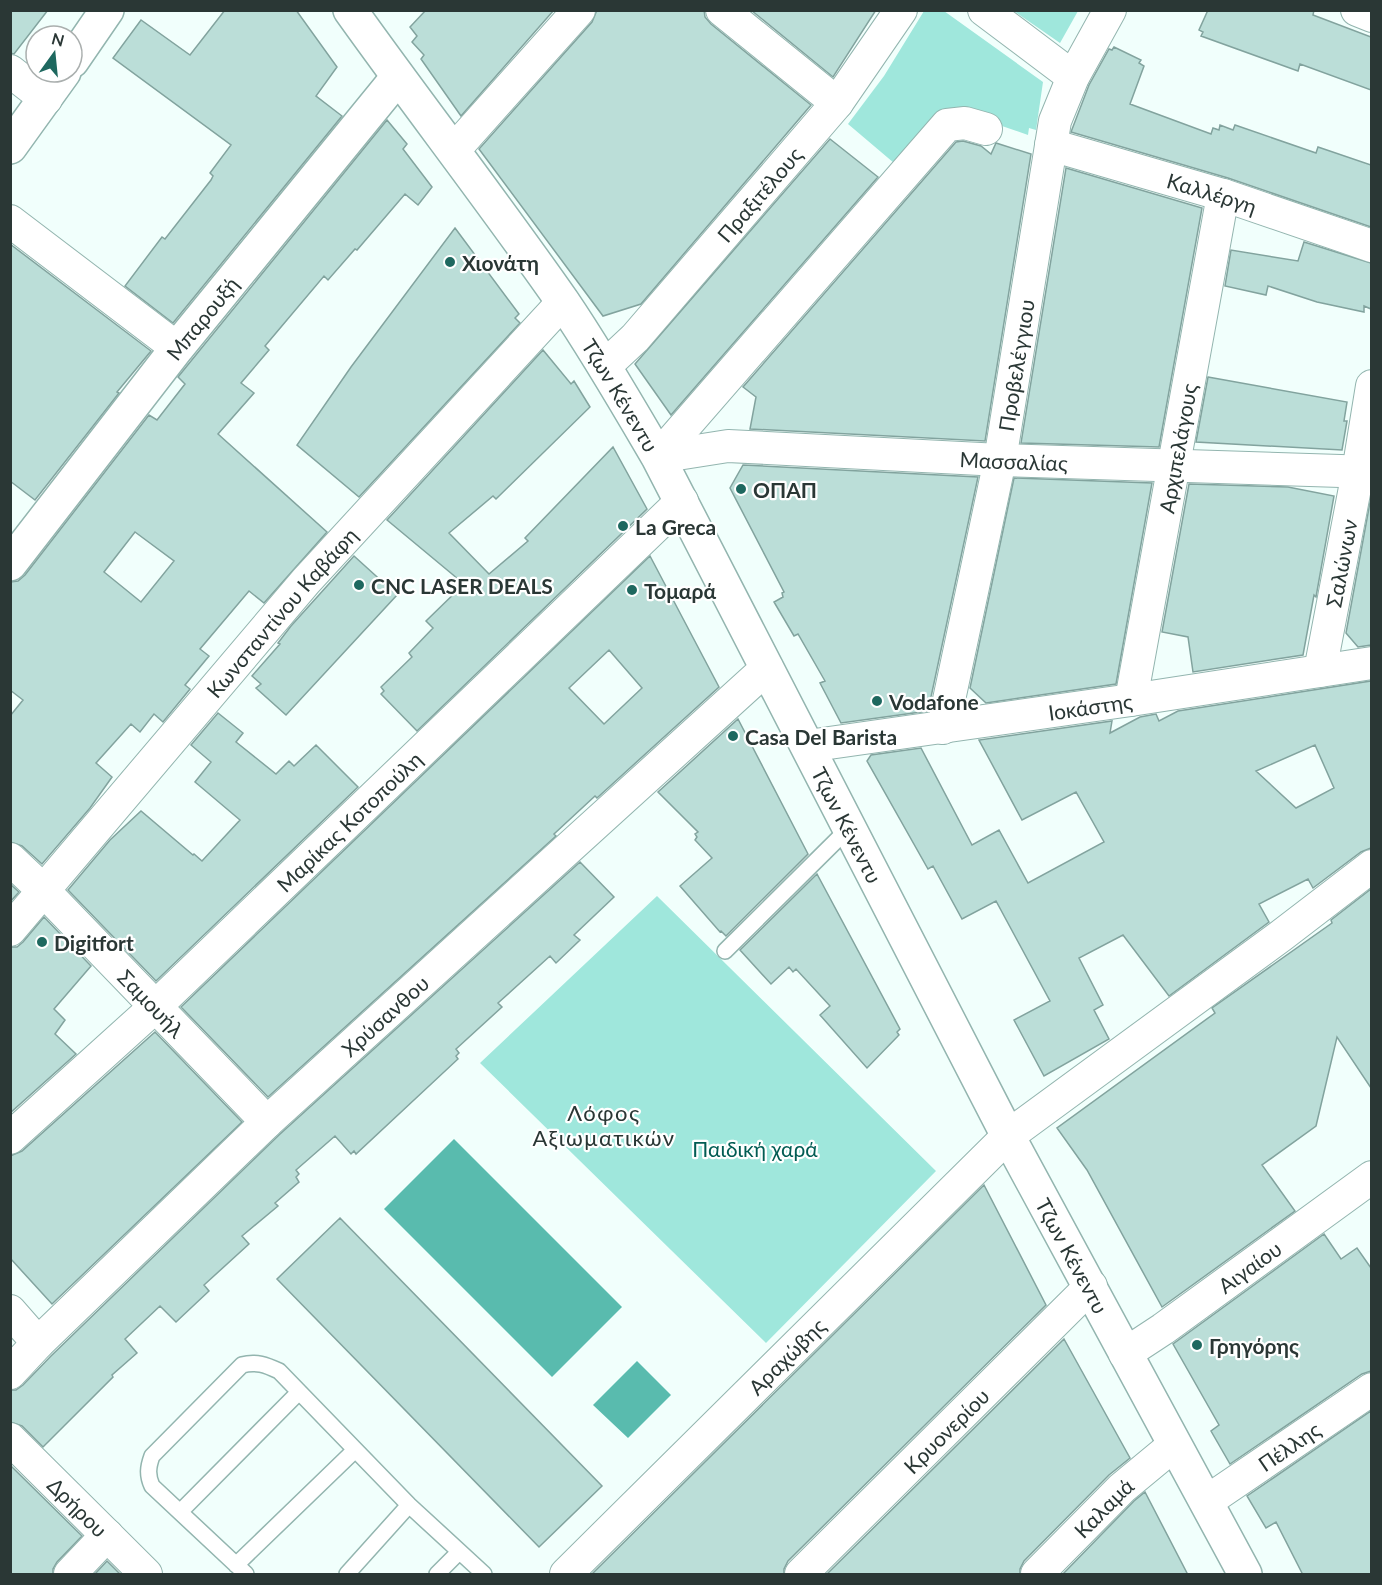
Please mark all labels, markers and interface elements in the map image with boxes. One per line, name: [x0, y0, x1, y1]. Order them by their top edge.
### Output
north arrow: [24, 24, 84, 84]
text: N: [50, 28, 66, 50]
street label: Πραξιτέλους: [711, 141, 807, 246]
street label: Καλλέργη: [1164, 167, 1260, 218]
place label: Χιονάτη: [462, 250, 539, 275]
marker: Χιονάτη: [443, 255, 457, 269]
street label: Μπαρουξή: [160, 271, 243, 364]
street label: Προβελέγγιου: [992, 297, 1038, 433]
street label: Τζων Κένεντυ: [578, 334, 664, 456]
street label: Αρχιπελάγους: [1153, 381, 1201, 515]
street label: Μασσαλίας: [959, 445, 1069, 475]
place label: ΟΠΑΠ: [753, 477, 817, 502]
marker: ΟΠΑΠ: [734, 482, 748, 496]
place label: La Greca: [635, 514, 716, 539]
street label: Σαλώνων: [1320, 517, 1361, 609]
marker: La Greca: [616, 519, 630, 533]
street label: Κωνσταντίνου Καβάφη: [201, 522, 362, 702]
place label: CNC LASER DEALS: [371, 573, 553, 598]
marker: CNC LASER DEALS: [352, 578, 366, 592]
place label: Τομαρά: [644, 578, 716, 603]
marker: Τομαρά: [625, 583, 639, 597]
street label: Ιοκάστης: [1047, 687, 1134, 724]
place label: Vodafone: [888, 689, 979, 714]
marker: Vodafone: [870, 694, 884, 708]
place label: Casa Del Barista: [745, 724, 897, 749]
marker: Casa Del Barista: [726, 729, 740, 743]
street label: Μαρίκας Κοτοπούλη: [271, 746, 426, 896]
street label: Τζων Κένεντυ: [807, 762, 888, 887]
place label: Digitfort: [54, 930, 134, 955]
marker: Digitfort: [35, 935, 49, 949]
street label: Σαμουήλ: [114, 964, 191, 1042]
street label: Χρύσανθου: [336, 970, 433, 1061]
district label: Λόφος Αξιωματικών: [532, 1099, 676, 1151]
park label: Παιδική χαρά: [692, 1136, 818, 1161]
street label: Τζων Κένεντυ: [1031, 1194, 1114, 1317]
street label: Αιγαίου: [1213, 1235, 1286, 1298]
street label: Αραχώβης: [743, 1312, 830, 1399]
place label: Γρηγόρης: [1209, 1333, 1299, 1358]
marker: Γρηγόρης: [1190, 1338, 1204, 1352]
street label: Κρυονερίου: [898, 1383, 994, 1478]
street label: Πέλλης: [1253, 1416, 1325, 1476]
street label: Δρήρου: [43, 1472, 113, 1541]
street label: Καλαμά: [1068, 1472, 1138, 1542]

